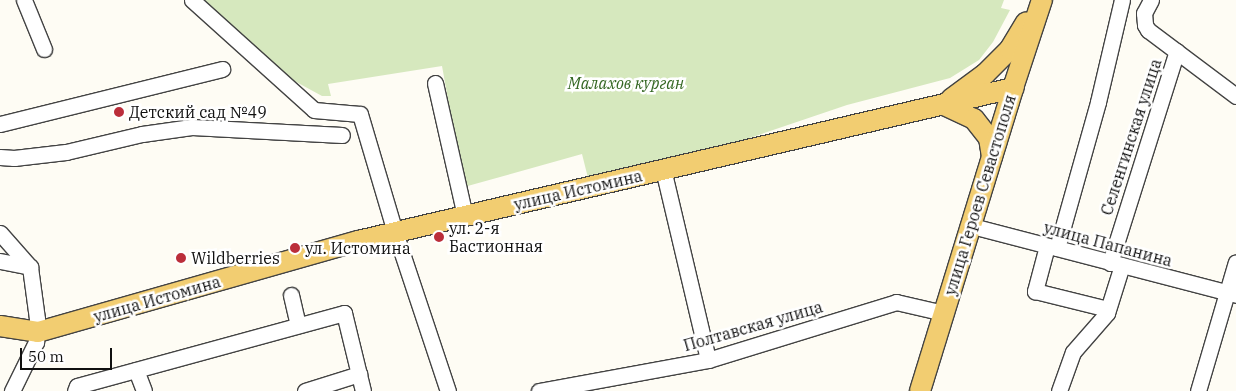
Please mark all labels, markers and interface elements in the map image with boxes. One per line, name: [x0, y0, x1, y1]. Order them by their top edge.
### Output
street label: Селенгинская улица: [1097, 56, 1165, 218]
park label: Малахов курган: [568, 73, 684, 93]
street label: улица Героев Севастополя: [940, 92, 1020, 298]
place label: Детский сад №49: [129, 102, 267, 122]
marker: Детский сад №49: [113, 106, 125, 118]
street label: улица Истомина: [512, 166, 644, 214]
place label: ул. 2-я Бастионная: [449, 218, 543, 256]
street label: улица Папанина: [1042, 218, 1174, 270]
marker: ул. 2-я Бастионная: [433, 231, 445, 243]
place label: ул. Истомина: [305, 238, 411, 258]
marker: ул. Истомина: [289, 242, 301, 254]
place label: Wildberries: [191, 248, 280, 268]
marker: Wildberries: [175, 252, 187, 264]
street label: улица Истомина: [91, 272, 223, 326]
street label: Полтавская улица: [681, 297, 825, 355]
scale bar: [22, 338, 115, 370]
text: 50 m: [28, 347, 64, 366]

